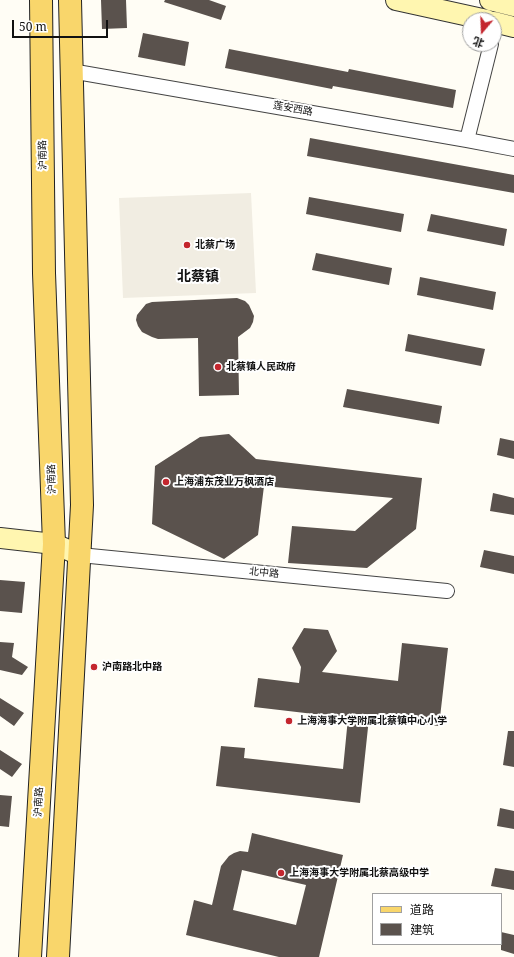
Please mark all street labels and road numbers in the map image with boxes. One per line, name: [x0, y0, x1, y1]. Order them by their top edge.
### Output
street label: 莲安西路: [272, 100, 314, 118]
street label: 沪南路: [37, 140, 49, 170]
street label: 沪南路: [45, 464, 59, 494]
street label: 北中路: [248, 565, 280, 581]
street label: 沪南路: [32, 787, 46, 817]

